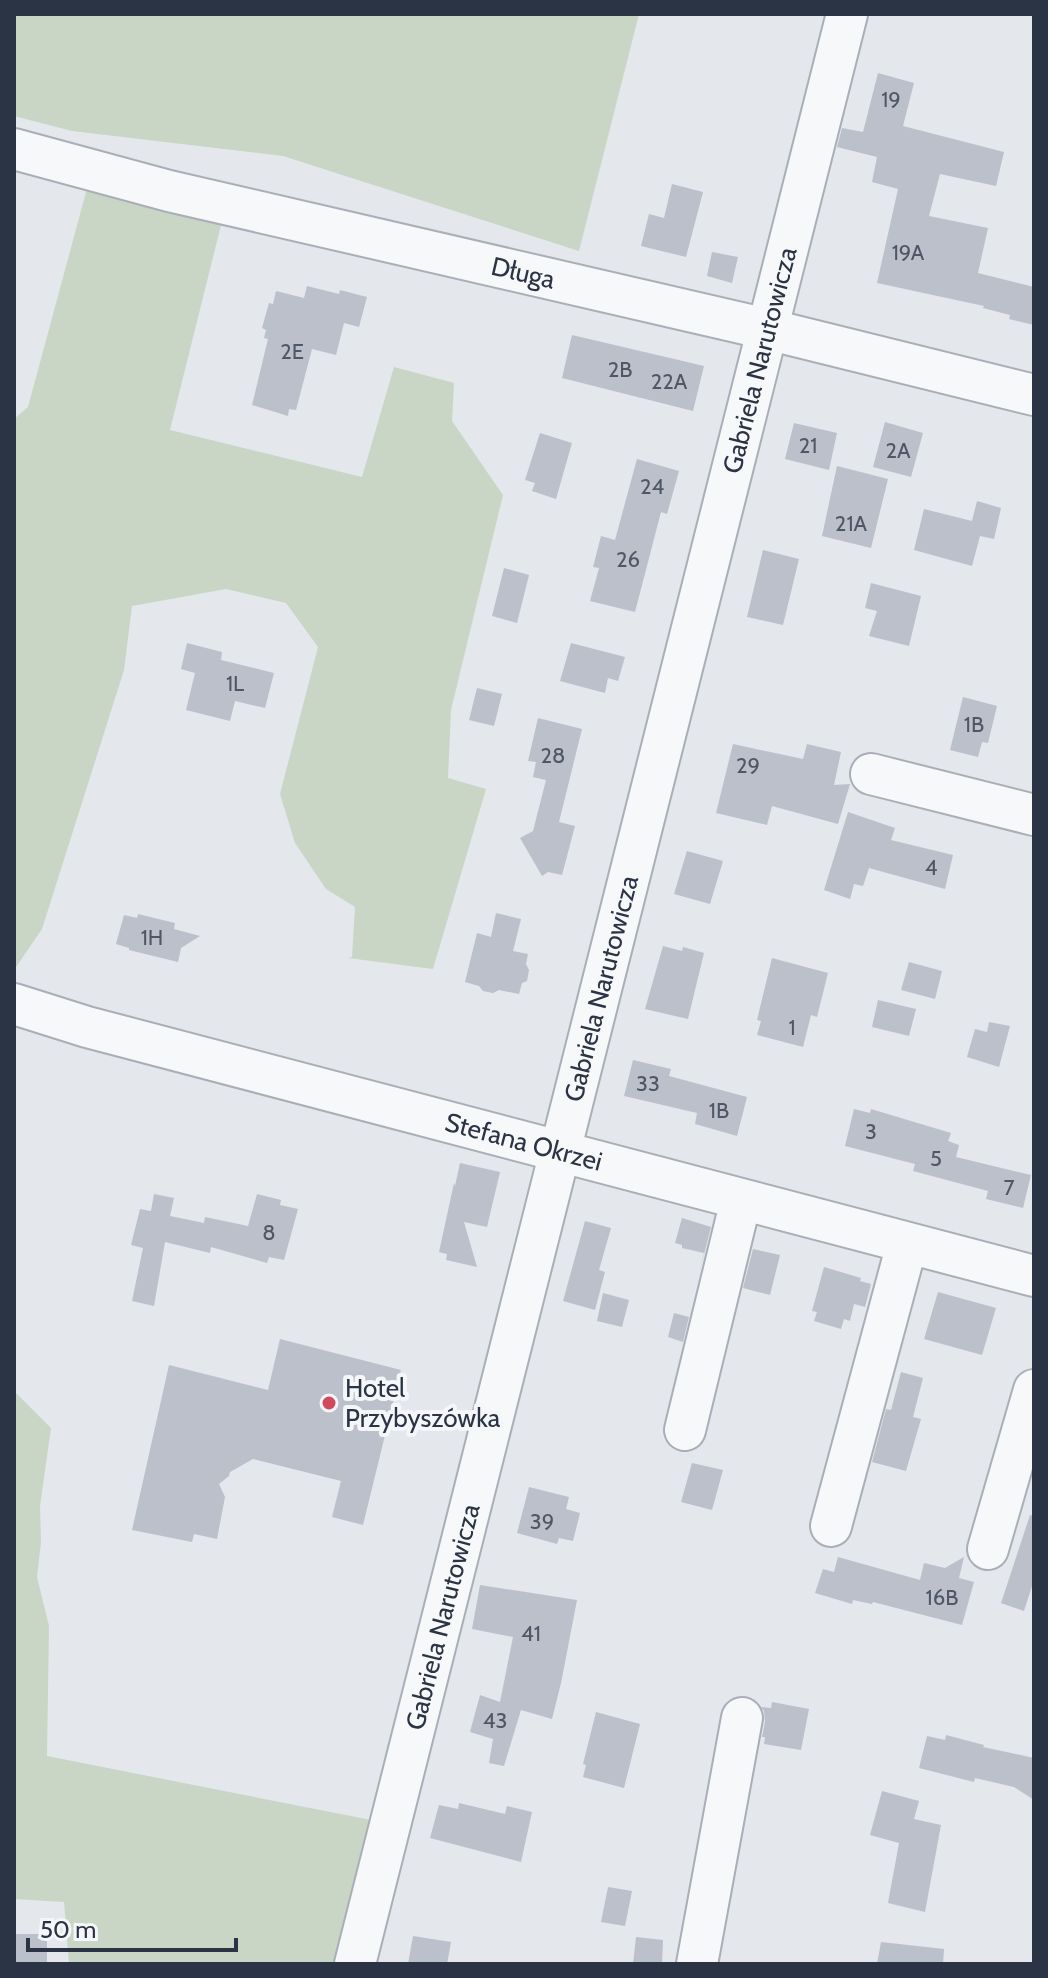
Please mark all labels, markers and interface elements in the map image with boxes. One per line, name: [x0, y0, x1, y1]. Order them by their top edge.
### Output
house number: 19: [881, 86, 901, 113]
house number: 19A: [892, 239, 925, 266]
street label: Gabriela Narutowicza: [716, 243, 804, 477]
street label: Długa: [488, 250, 558, 296]
house number: 2E: [280, 338, 304, 365]
house number: 2B: [608, 356, 632, 383]
house number: 22A: [651, 368, 688, 395]
house number: 21: [799, 432, 817, 459]
house number: 2A: [885, 437, 911, 464]
house number: 24: [640, 473, 664, 500]
house number: 21A: [835, 510, 868, 537]
house number: 26: [616, 546, 640, 573]
house number: 1L: [226, 670, 244, 697]
house number: 1B: [964, 711, 984, 738]
house number: 28: [541, 742, 565, 769]
house number: 29: [736, 752, 760, 779]
house number: 4: [925, 854, 938, 881]
street label: Gabriela Narutowicza: [557, 872, 645, 1105]
house number: 1H: [141, 924, 163, 951]
house number: 1: [788, 1014, 796, 1041]
house number: 33: [636, 1070, 660, 1097]
house number: 1B: [709, 1097, 729, 1124]
street label: Stefana Okrzei: [442, 1106, 606, 1178]
house number: 3: [865, 1118, 877, 1145]
house number: 5: [930, 1145, 942, 1172]
house number: 7: [1003, 1174, 1015, 1201]
house number: 8: [262, 1219, 276, 1246]
place label: Hotel Przybyszówka: [345, 1372, 501, 1434]
marker: Hotel Przybyszówka: [320, 1394, 338, 1412]
street label: Gabriela Narutowicza: [399, 1500, 487, 1733]
house number: 39: [530, 1508, 554, 1535]
house number: 16B: [926, 1584, 958, 1611]
house number: 41: [521, 1620, 541, 1647]
house number: 43: [483, 1707, 507, 1734]
scale bar: [28, 1902, 236, 1952]
text: 50 m: [40, 1915, 96, 1944]

